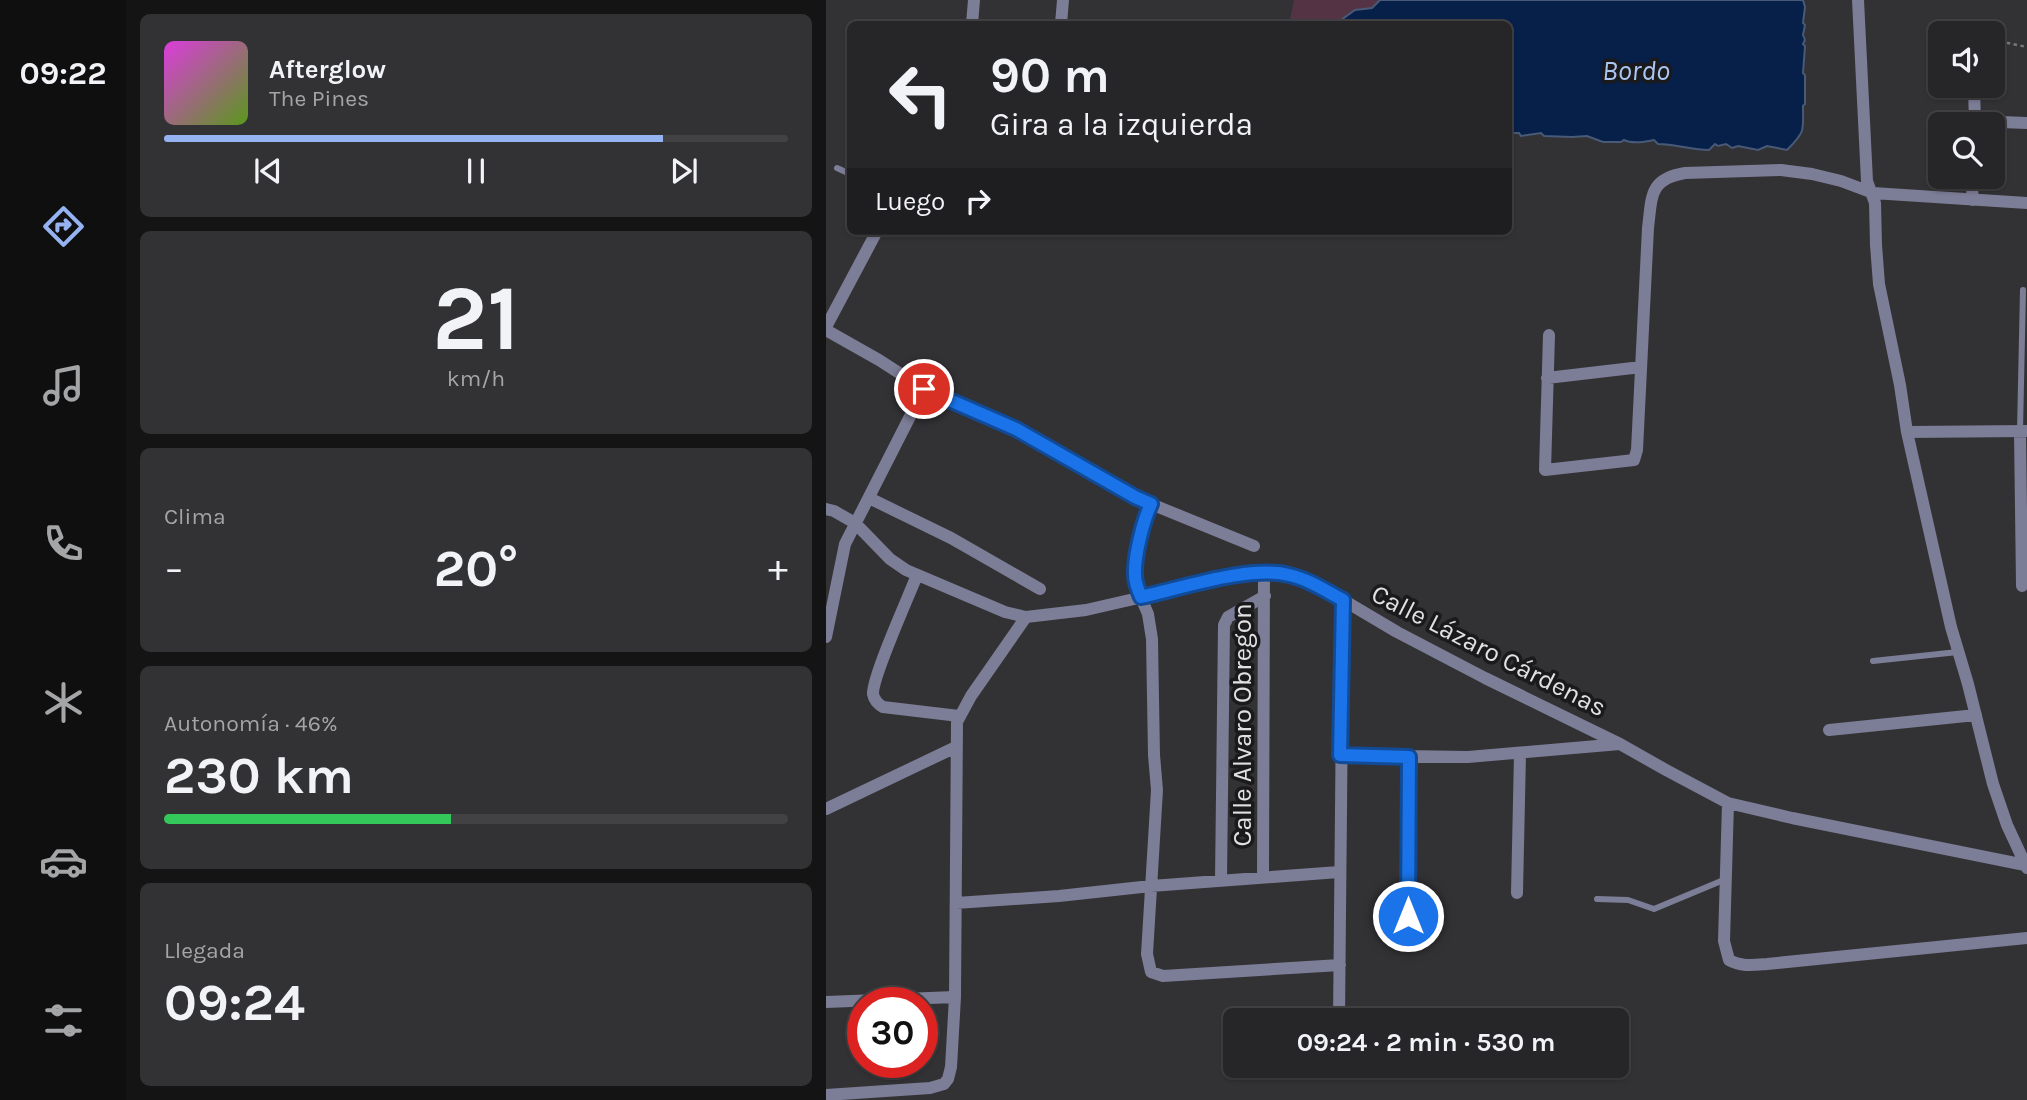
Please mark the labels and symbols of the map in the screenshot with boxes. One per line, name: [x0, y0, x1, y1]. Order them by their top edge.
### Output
water label: Bordo: [1602, 54, 1670, 87]
pin: [894, 359, 954, 419]
street label: Calle Lázaro Cárdenas: [1366, 578, 1611, 723]
street label: Calle Alvaro Obregon: [1227, 603, 1258, 847]
position arrow: [1371, 879, 1445, 953]
speed limit sign: 30: [847, 987, 938, 1078]

